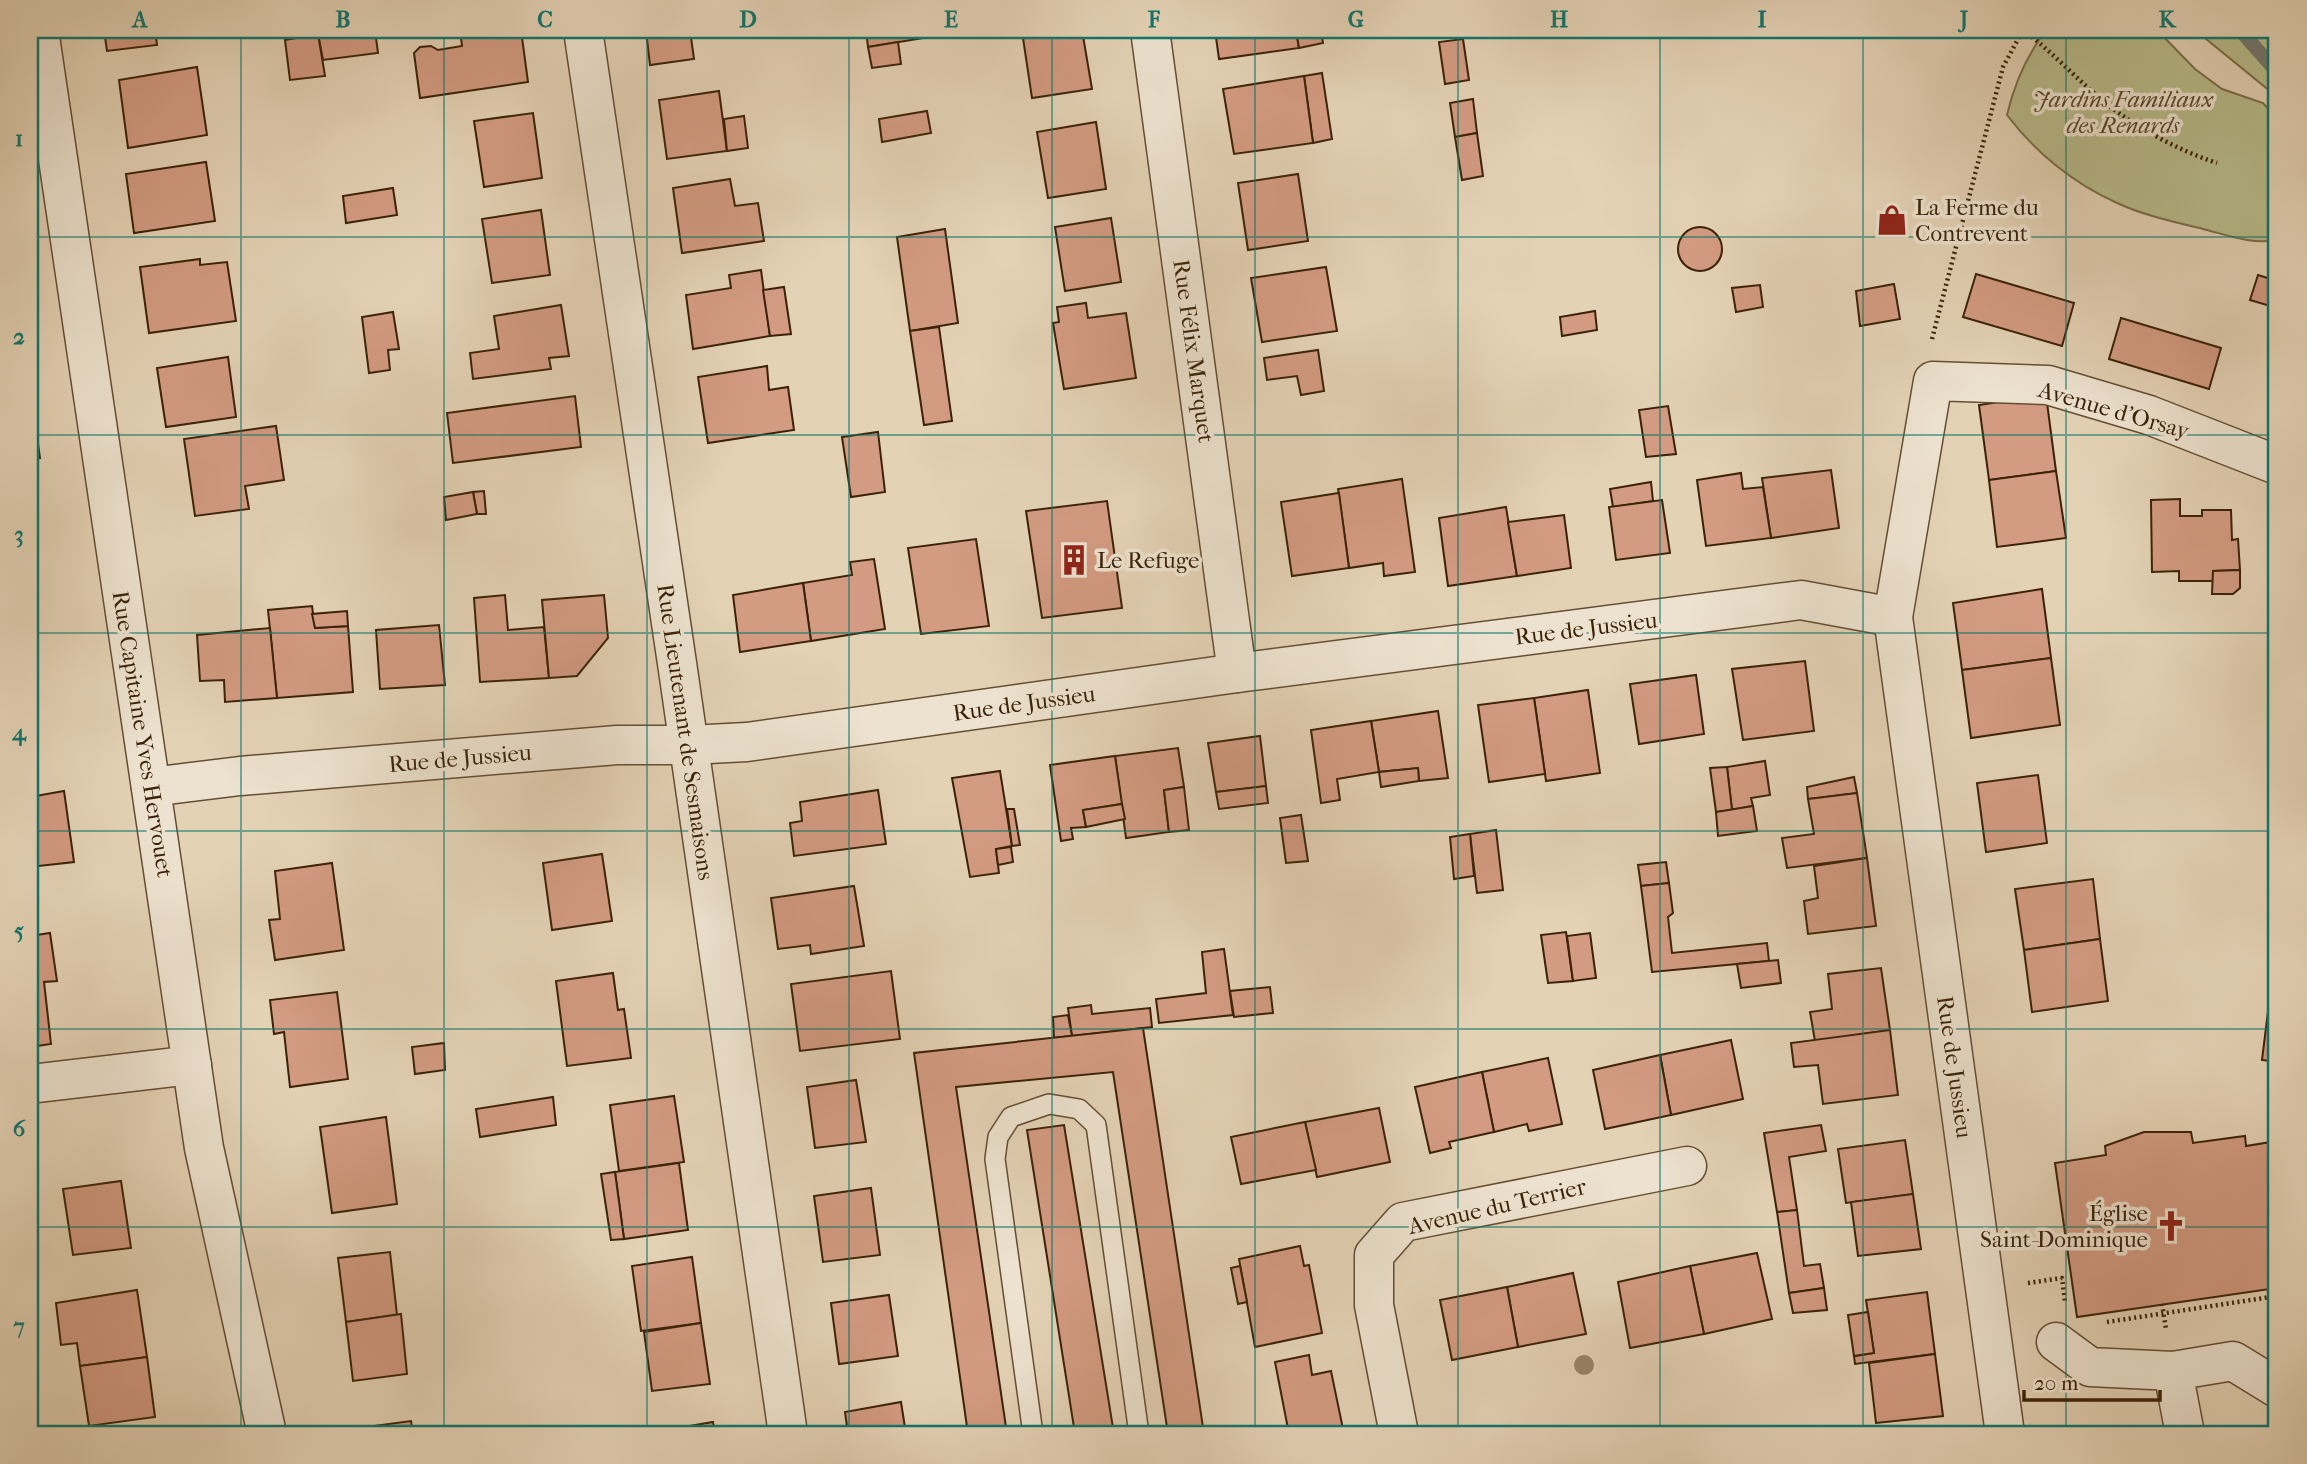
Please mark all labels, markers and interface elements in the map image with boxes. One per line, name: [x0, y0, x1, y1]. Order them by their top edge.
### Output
text: A: [131, 6, 149, 33]
text: B: [336, 6, 351, 33]
text: C: [537, 6, 553, 33]
text: D: [739, 6, 757, 33]
text: E: [944, 6, 958, 33]
text: F: [1147, 6, 1161, 33]
text: G: [1348, 6, 1364, 33]
text: H: [1550, 6, 1568, 33]
text: I: [1758, 6, 1767, 33]
text: J: [1958, 6, 1969, 33]
text: K: [2159, 6, 2178, 33]
park label: Jardins Familiaux des Renards: [2033, 86, 2213, 139]
text: 1: [15, 125, 23, 152]
place label: La Ferme du Contrevent: [1915, 194, 2039, 247]
shop icon: La Ferme du Contrevent: [1875, 203, 1909, 237]
street label: Rue Félix Marquet: [1167, 258, 1220, 445]
text: 2: [13, 323, 25, 350]
street label: Avenue d'Orsay: [2034, 376, 2193, 445]
text: 3: [14, 521, 24, 548]
building icon: Le Refuge: [1057, 543, 1091, 577]
place label: Le Refuge: [1097, 547, 1200, 574]
street label: Rue Lieutenant de Sesmaisons: [651, 582, 720, 882]
street label: Rue Capitaine Yves Hervouet: [107, 589, 179, 879]
street label: Rue de Jussieu: [1513, 606, 1659, 651]
street label: Rue de Jussieu: [951, 680, 1097, 727]
text: 4: [11, 719, 27, 746]
street label: Rue de Jussieu: [387, 739, 533, 778]
text: 5: [14, 917, 24, 944]
street label: Rue de Jussieu: [1931, 994, 1978, 1140]
text: 6: [13, 1115, 26, 1142]
street label: Avenue du Terrier: [1404, 1173, 1589, 1240]
place label: Église Saint-Dominique: [1980, 1200, 2148, 1253]
church icon: Église Saint-Dominique: [2154, 1209, 2188, 1243]
text: 7: [12, 1313, 25, 1340]
scale bar: [2024, 1359, 2160, 1403]
text: 20 m: [2034, 1371, 2079, 1395]

